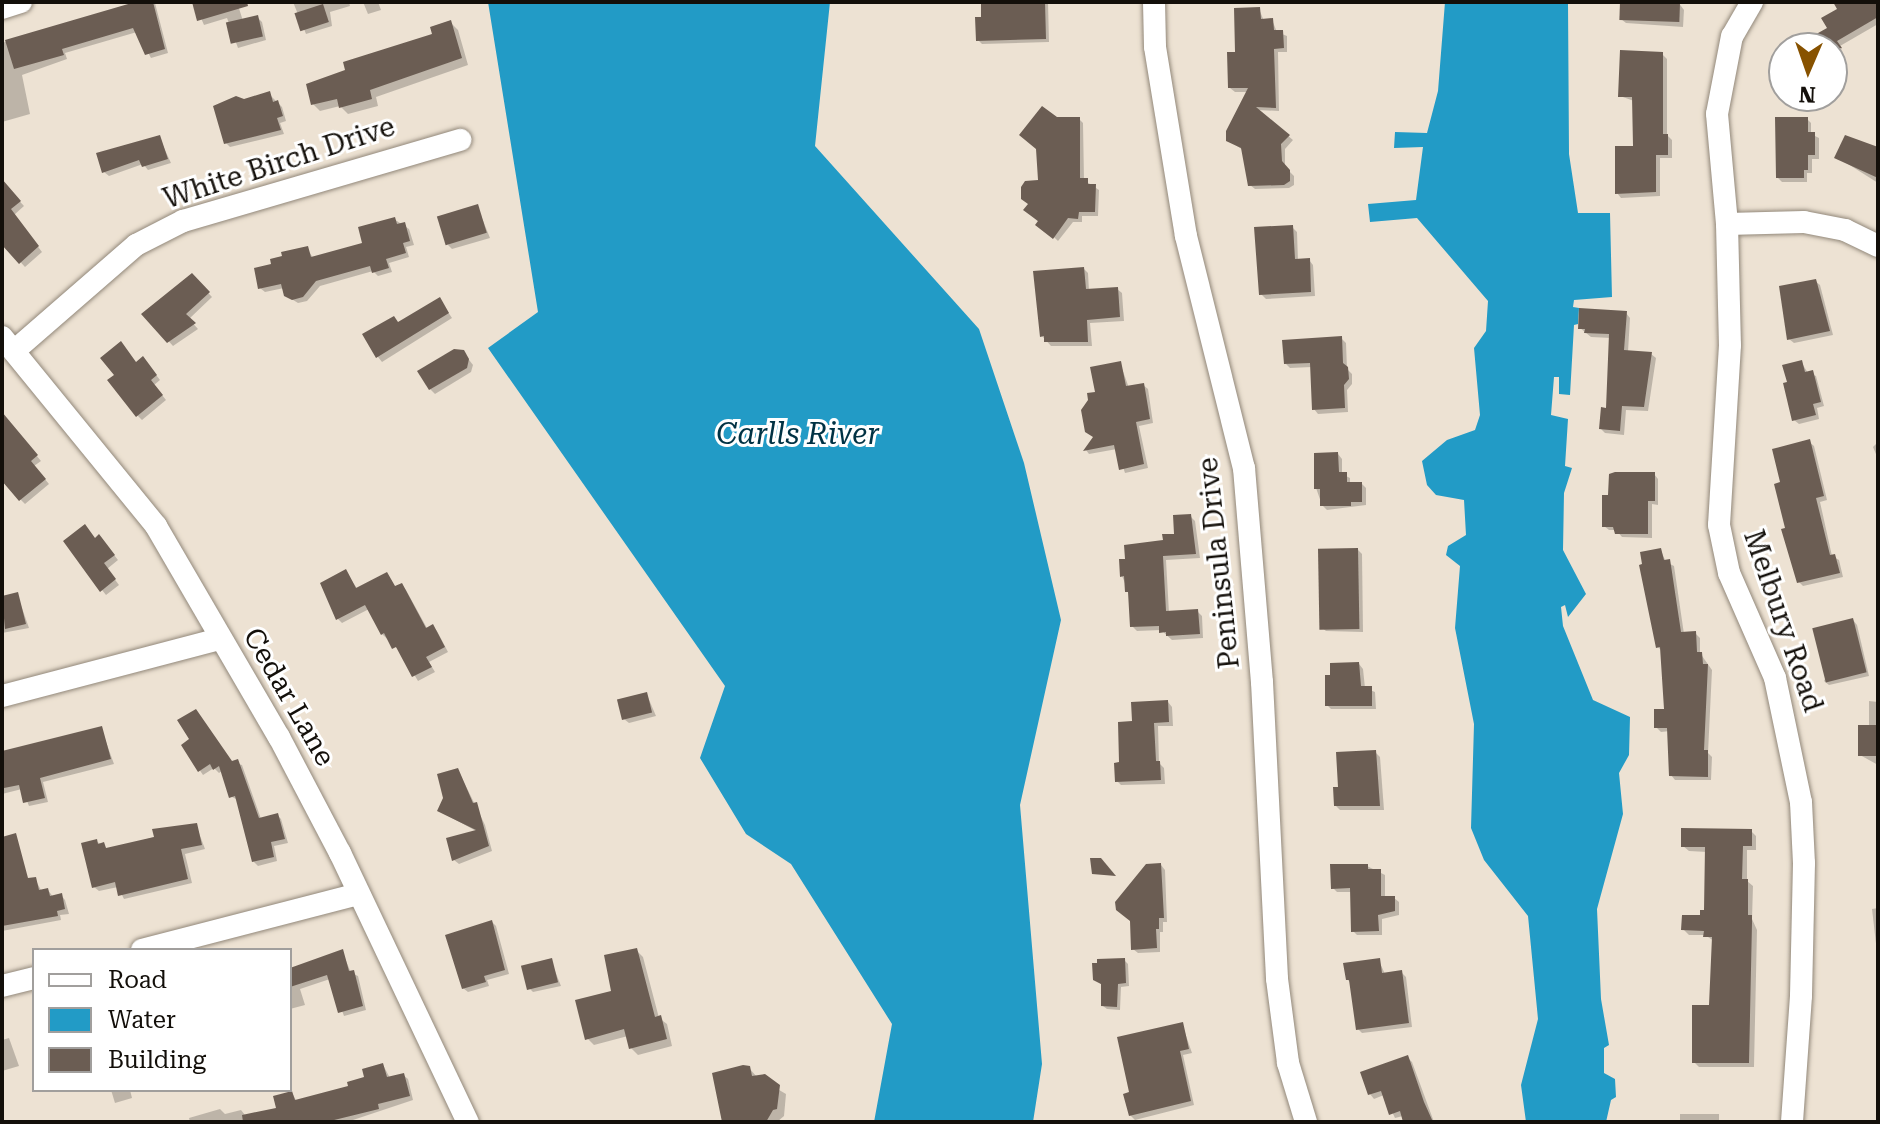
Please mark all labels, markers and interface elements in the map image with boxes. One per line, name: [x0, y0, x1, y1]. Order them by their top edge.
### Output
north arrow: [1768, 32, 1848, 112]
text: N: [1798, 82, 1816, 107]
street label: White Birch Drive: [159, 110, 399, 216]
water label: Carlls River: [716, 416, 880, 452]
street label: Peninsula Drive: [1191, 456, 1247, 670]
street label: Melbury Road: [1736, 526, 1830, 716]
street label: Cedar Lane: [236, 622, 342, 772]
legend: [32, 948, 292, 1092]
text: Road: [108, 966, 167, 994]
text: Water: [108, 1006, 176, 1034]
text: Building: [108, 1046, 206, 1074]

